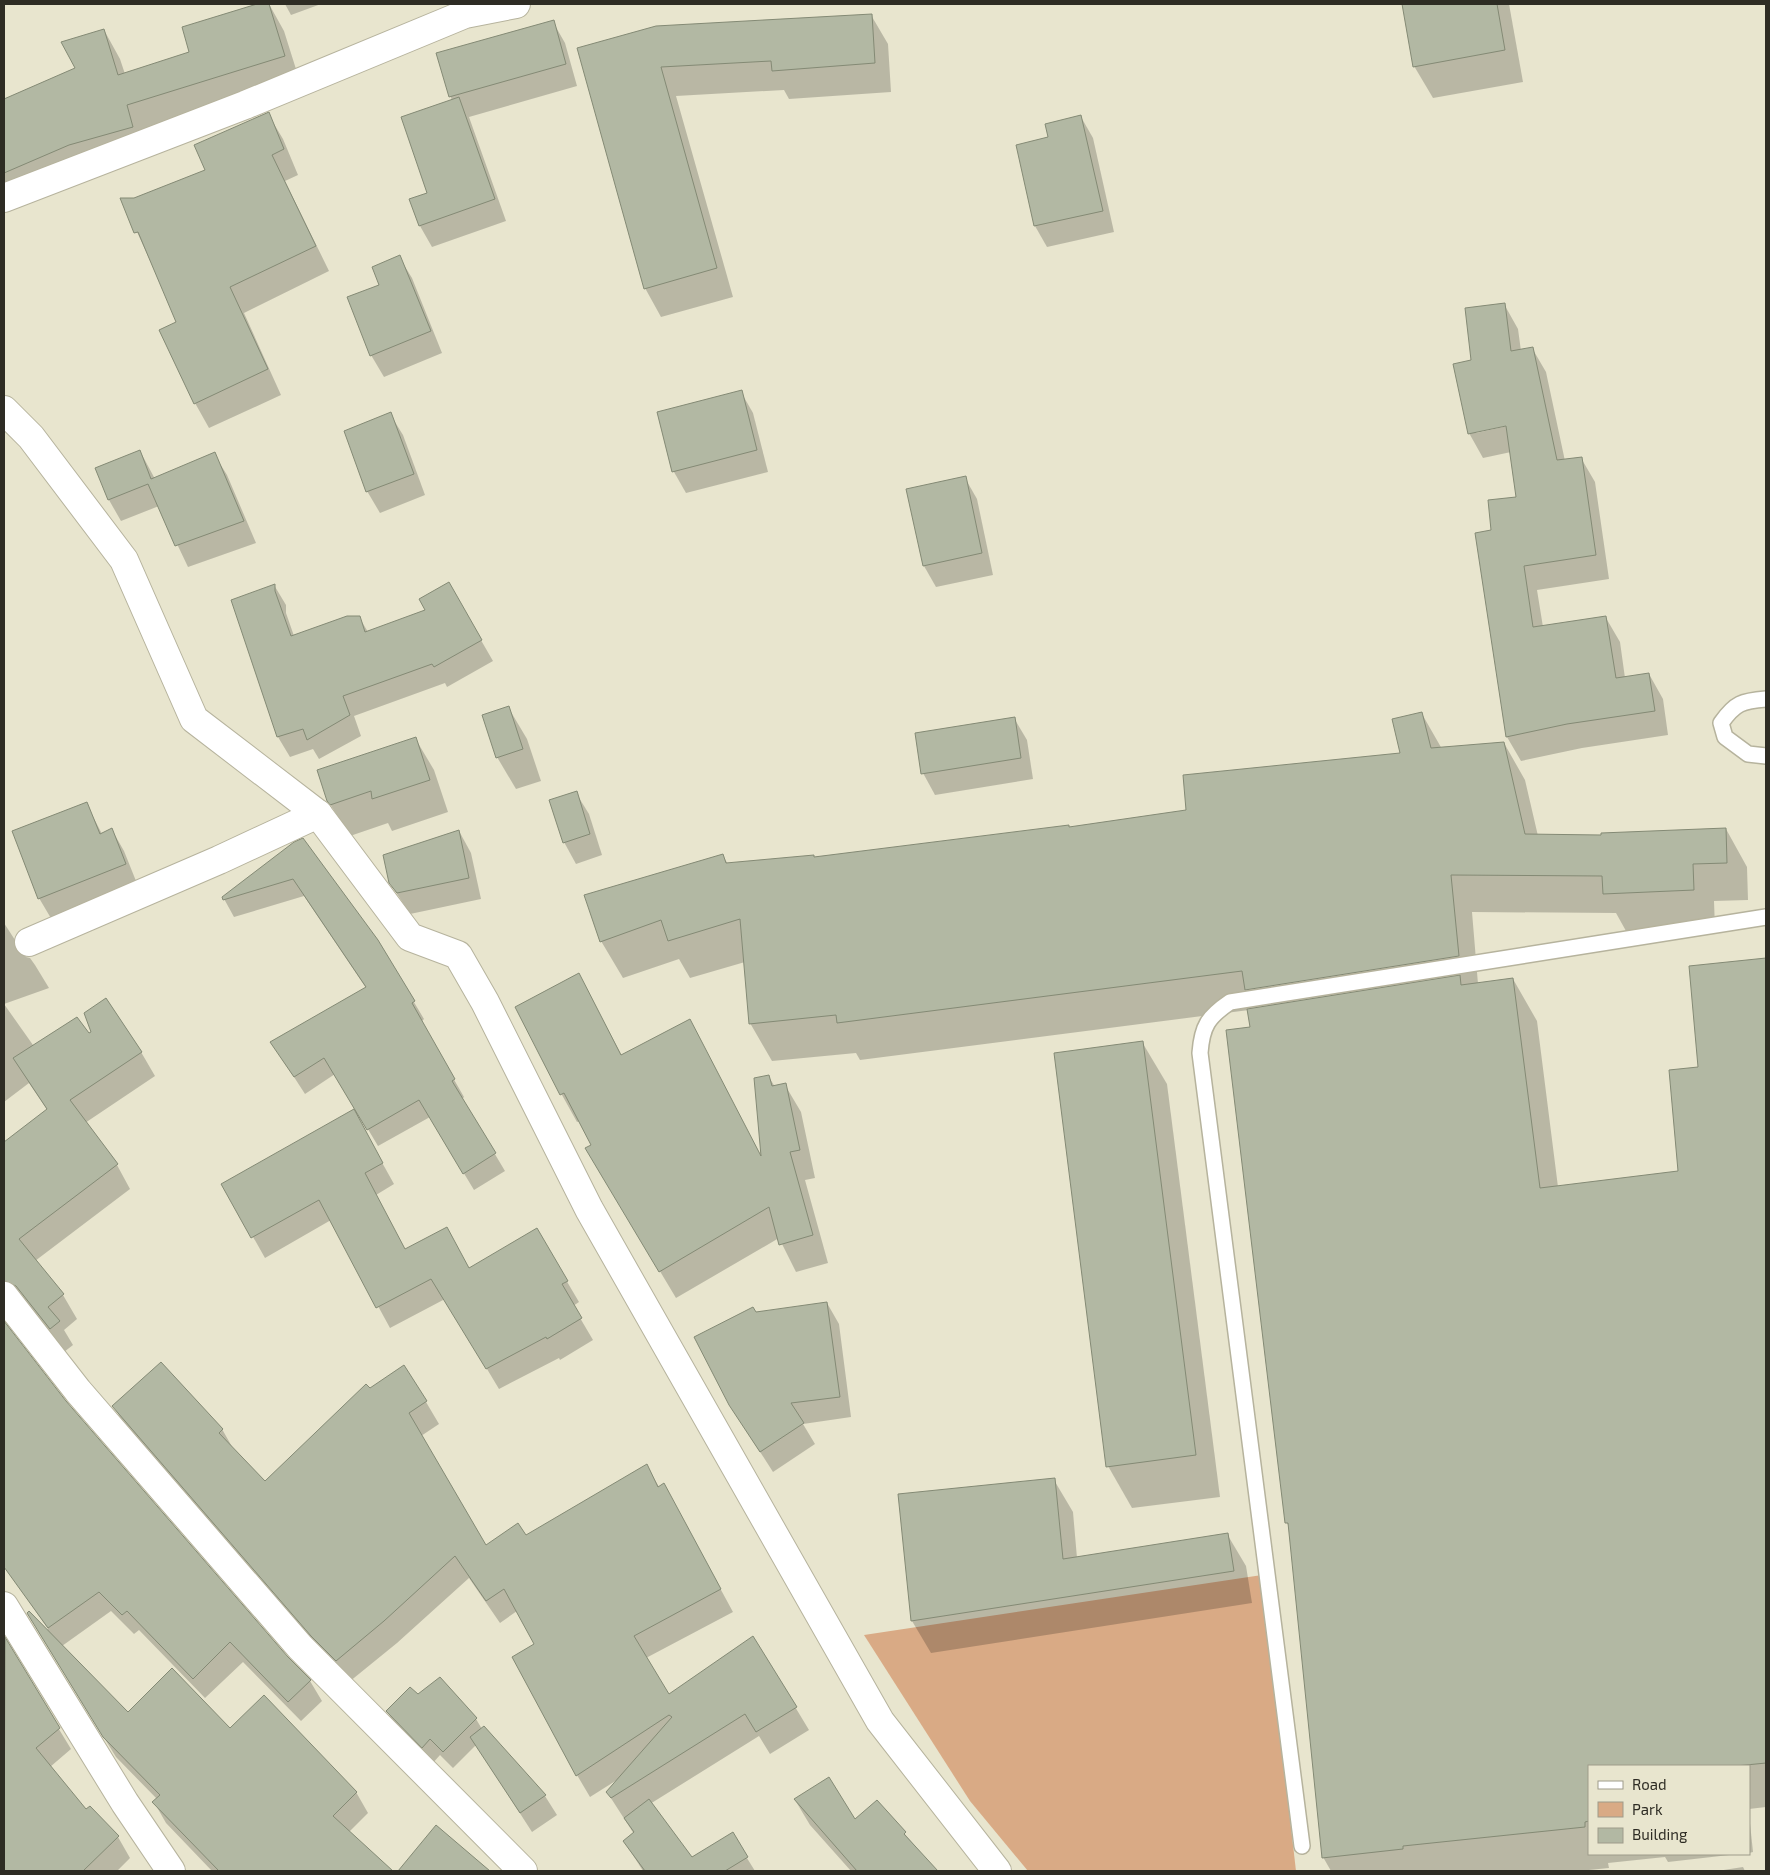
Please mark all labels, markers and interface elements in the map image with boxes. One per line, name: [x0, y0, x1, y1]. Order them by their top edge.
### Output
legend: [1588, 1765, 1750, 1855]
text: Road: [1632, 1775, 1667, 1793]
text: Park: [1632, 1800, 1663, 1818]
text: Building: [1632, 1825, 1688, 1843]

